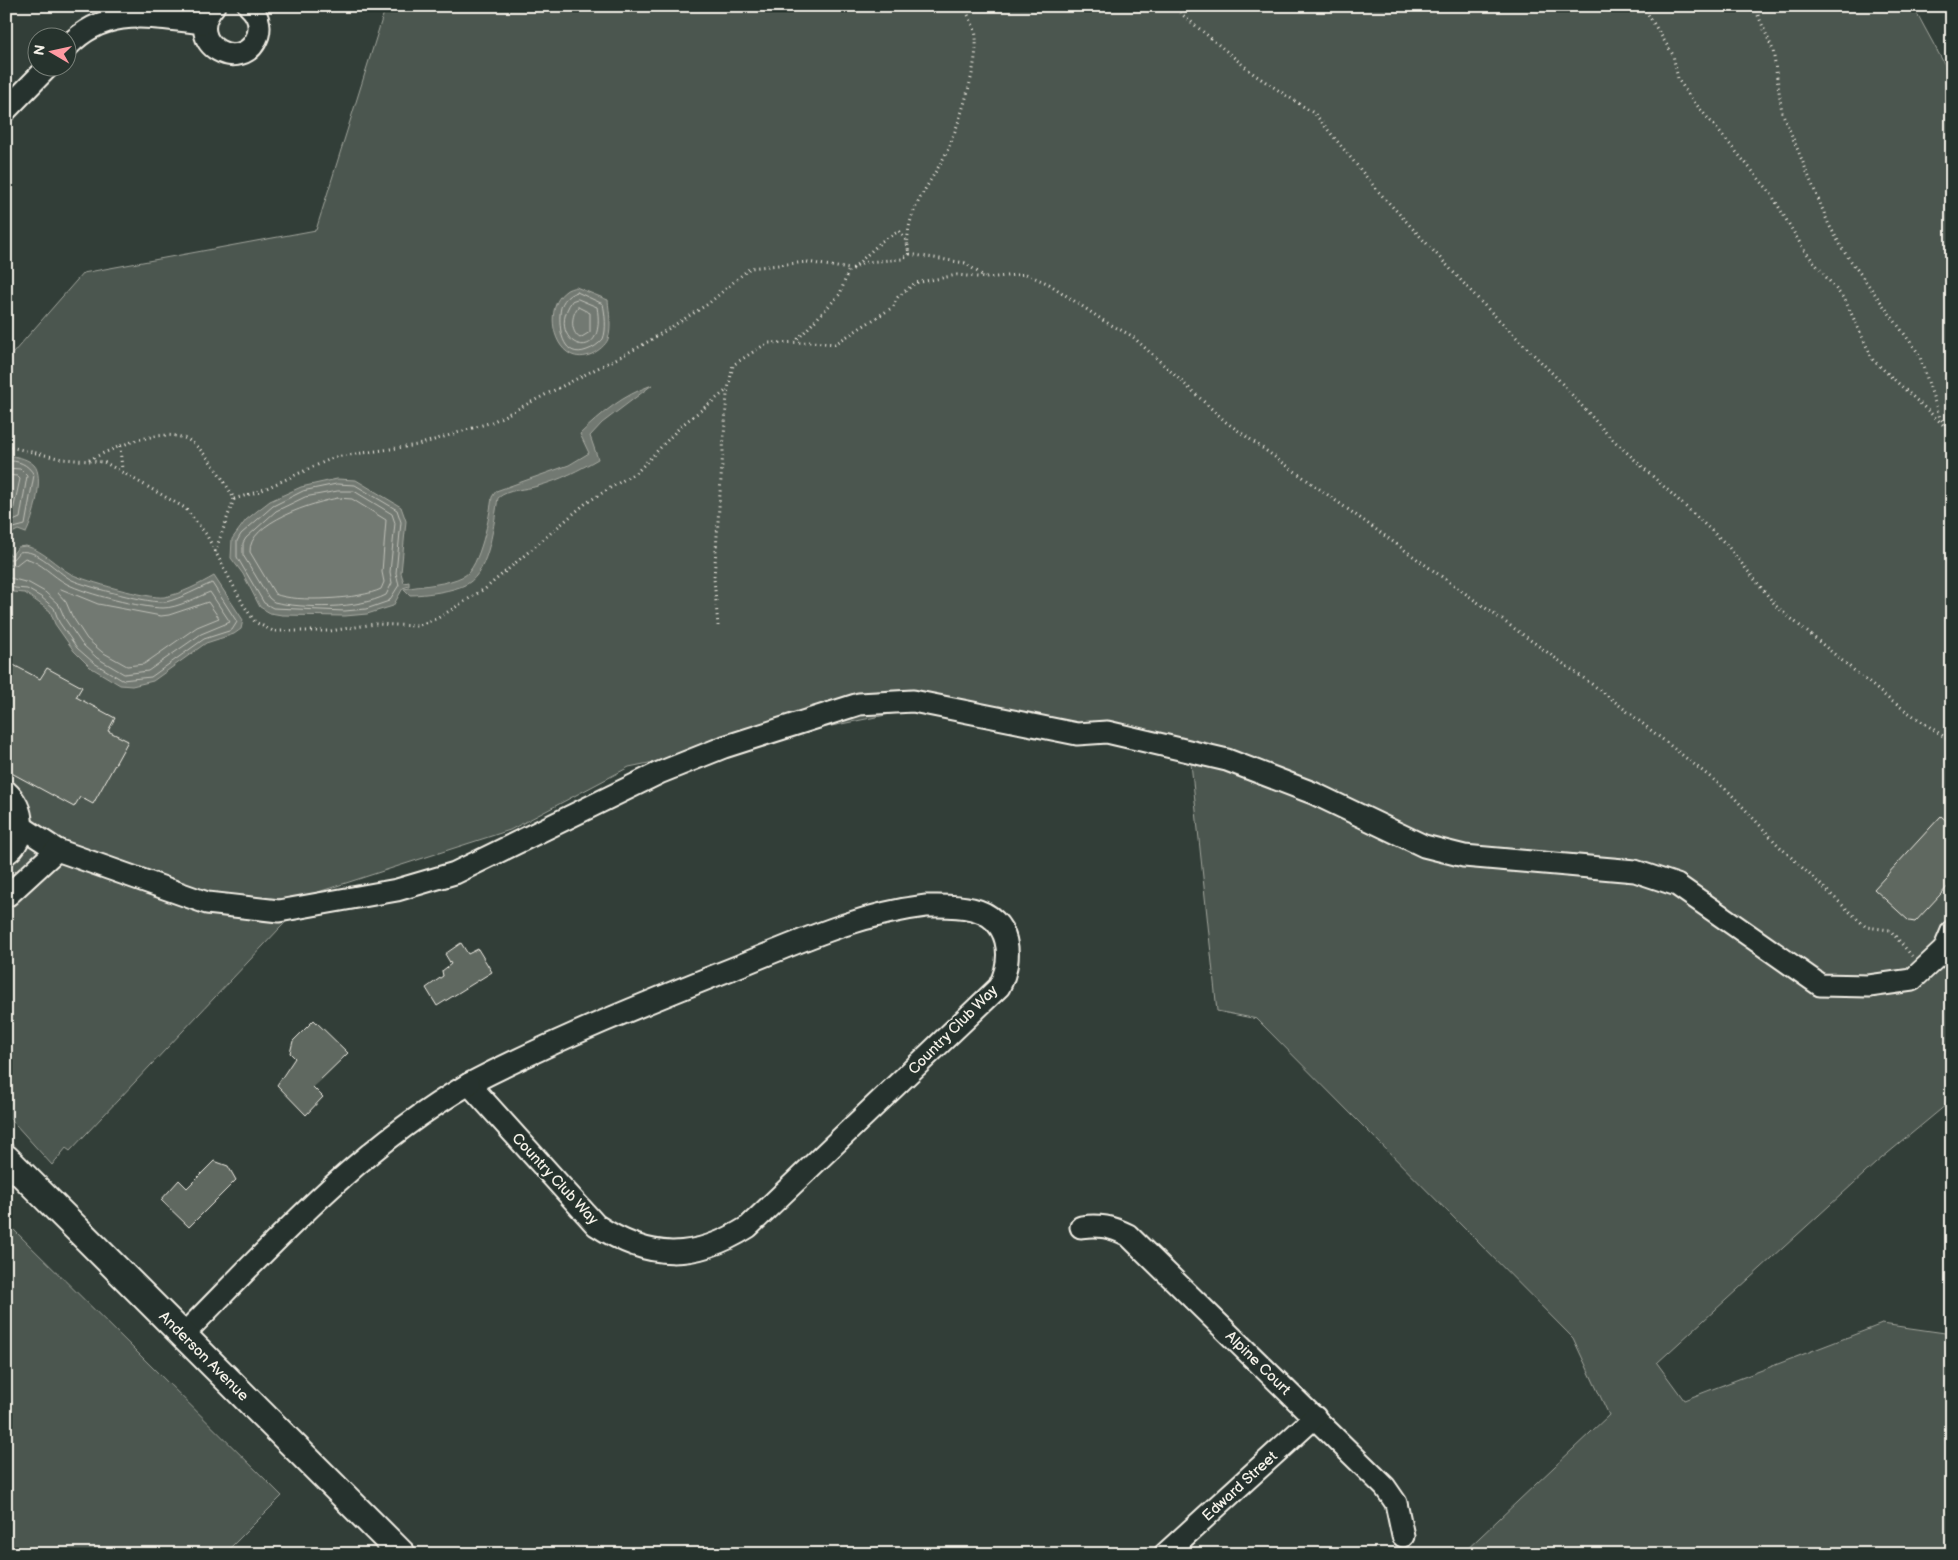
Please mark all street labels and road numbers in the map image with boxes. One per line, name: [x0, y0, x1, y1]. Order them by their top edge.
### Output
street label: Country Club Way: [904, 981, 1002, 1079]
street label: Country Club Way: [508, 1129, 603, 1229]
street label: Anderson Avenue: [155, 1307, 253, 1405]
street label: Alpine Court: [1222, 1327, 1295, 1399]
street label: Edward Street: [1198, 1447, 1281, 1525]

